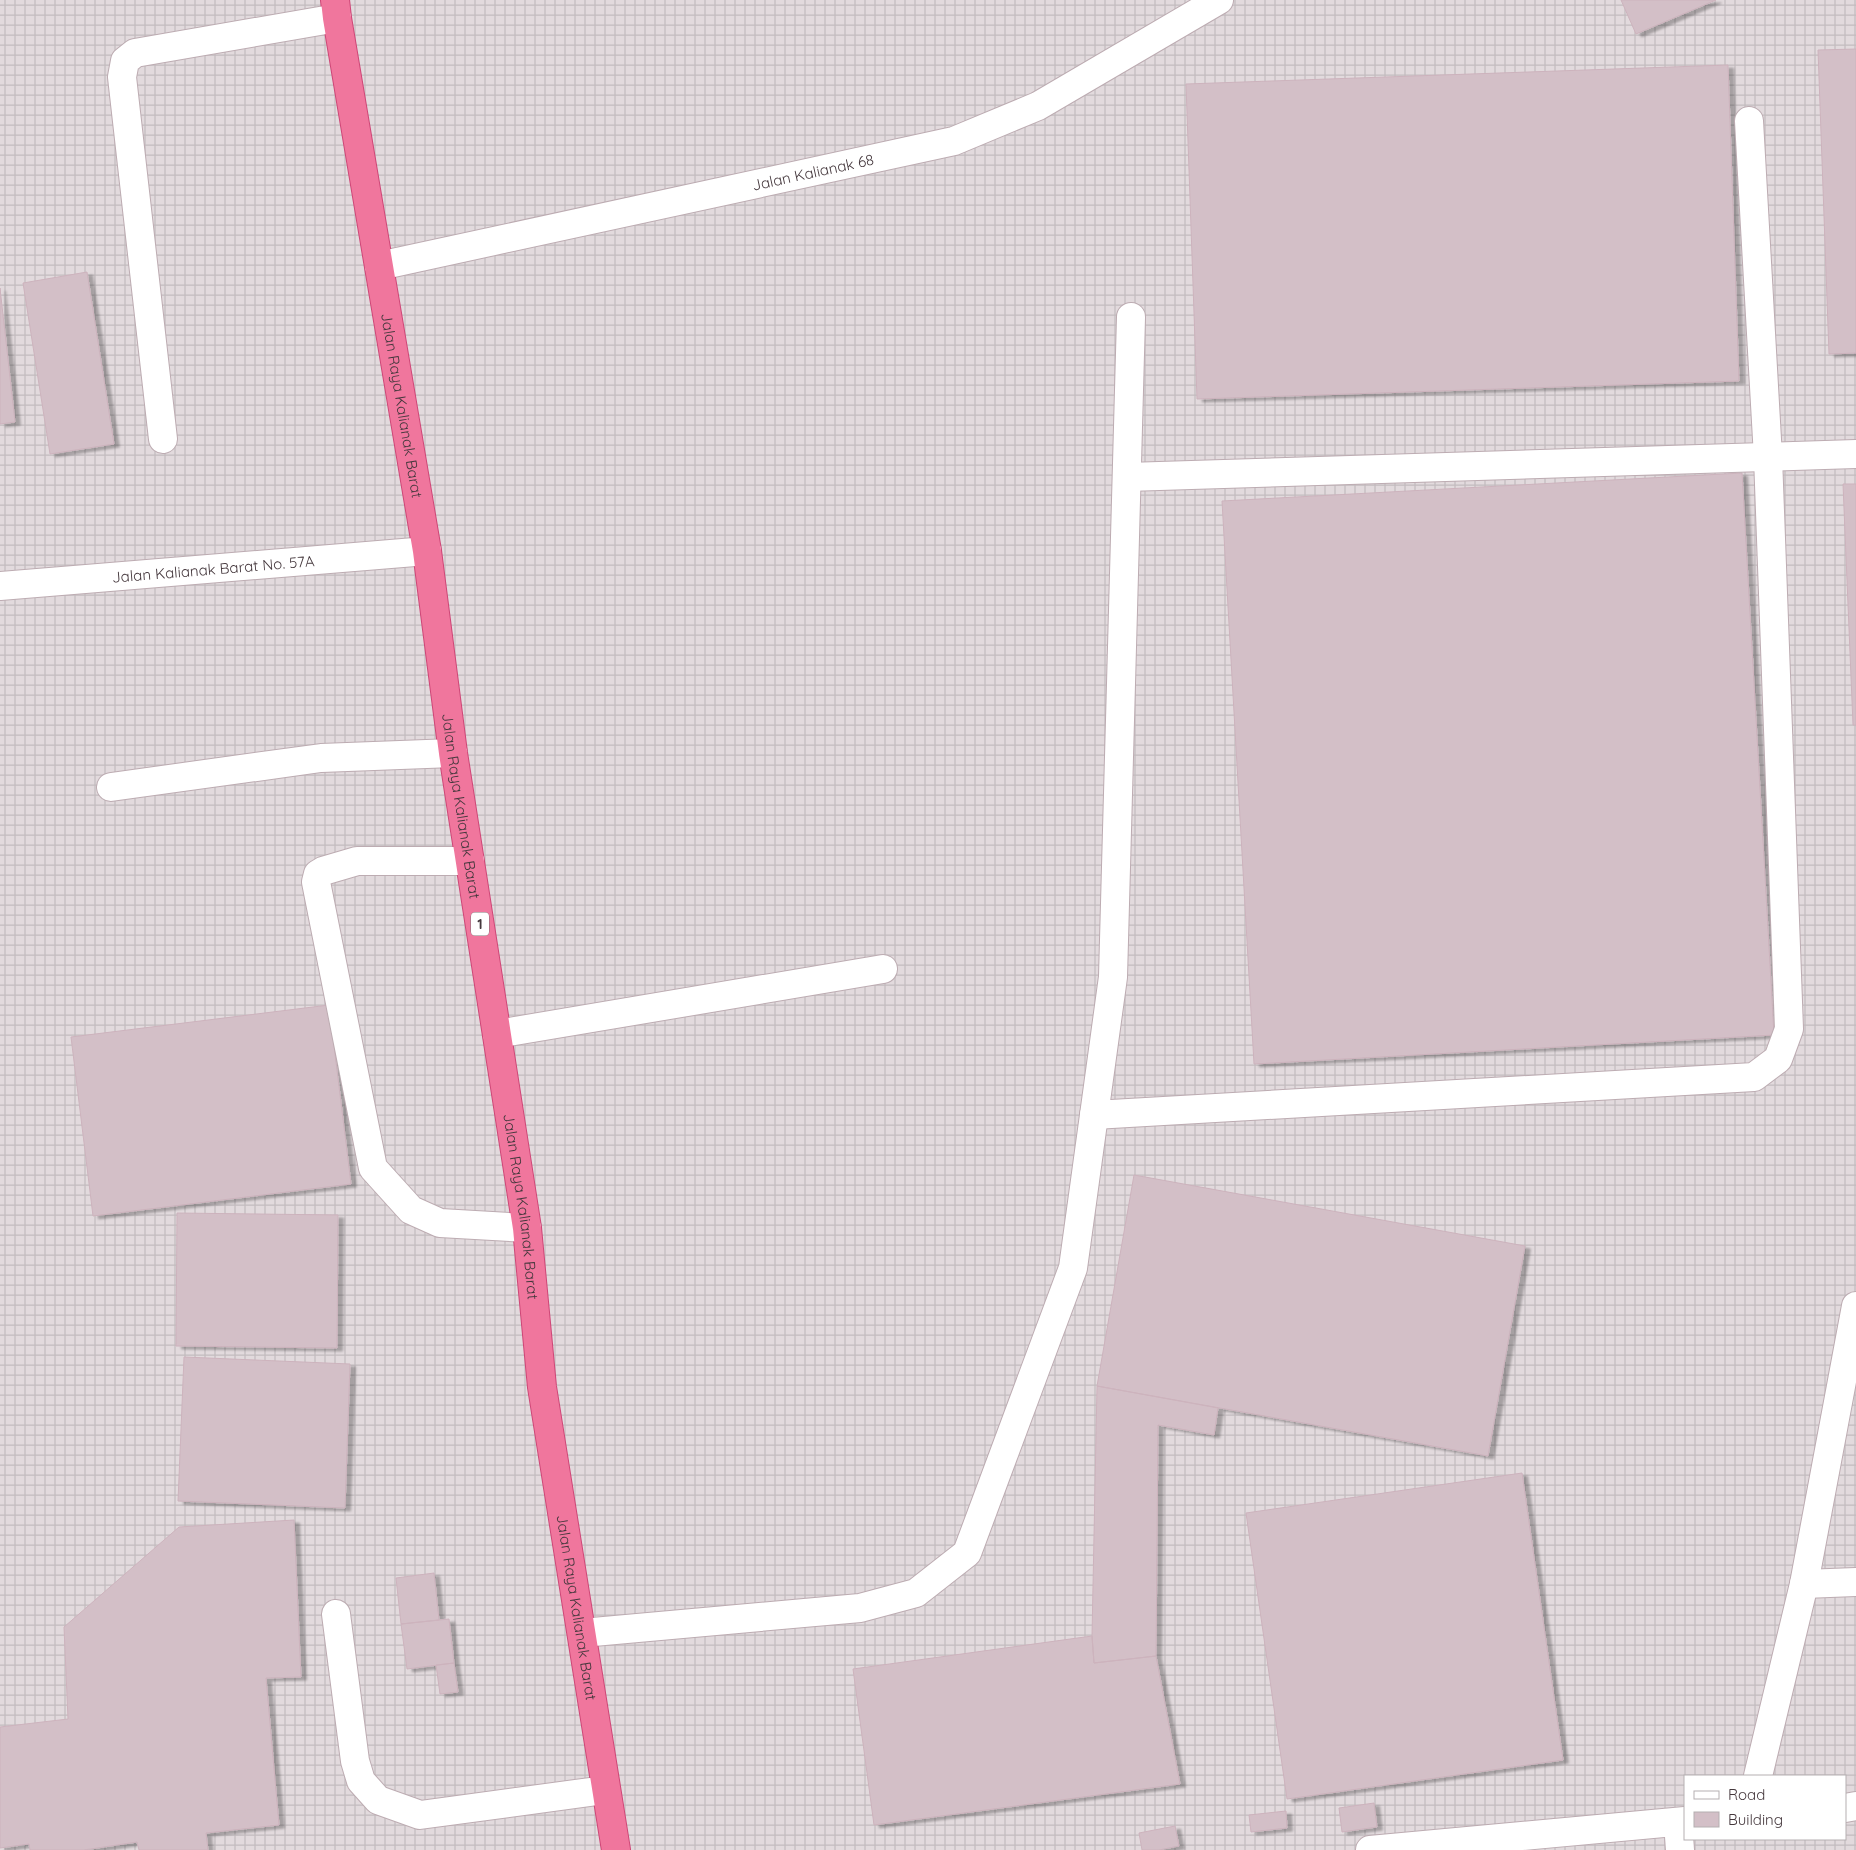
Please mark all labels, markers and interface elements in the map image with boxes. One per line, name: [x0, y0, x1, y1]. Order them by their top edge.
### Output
street label: Jalan Kalianak 68: [750, 149, 876, 194]
street label: Jalan Raya Kalianak Barat: [377, 311, 427, 499]
street label: Jalan Kalianak Barat No. 57A: [111, 551, 316, 586]
street label: Jalan Raya Kalianak Barat: [438, 712, 485, 900]
road number: 1: [471, 912, 489, 936]
street label: Jalan Raya Kalianak Barat: [500, 1112, 543, 1300]
street label: Jalan Raya Kalianak Barat: [553, 1513, 601, 1702]
legend: [1684, 1775, 1846, 1840]
text: Road: [1728, 1785, 1765, 1804]
text: Building: [1728, 1810, 1783, 1829]

